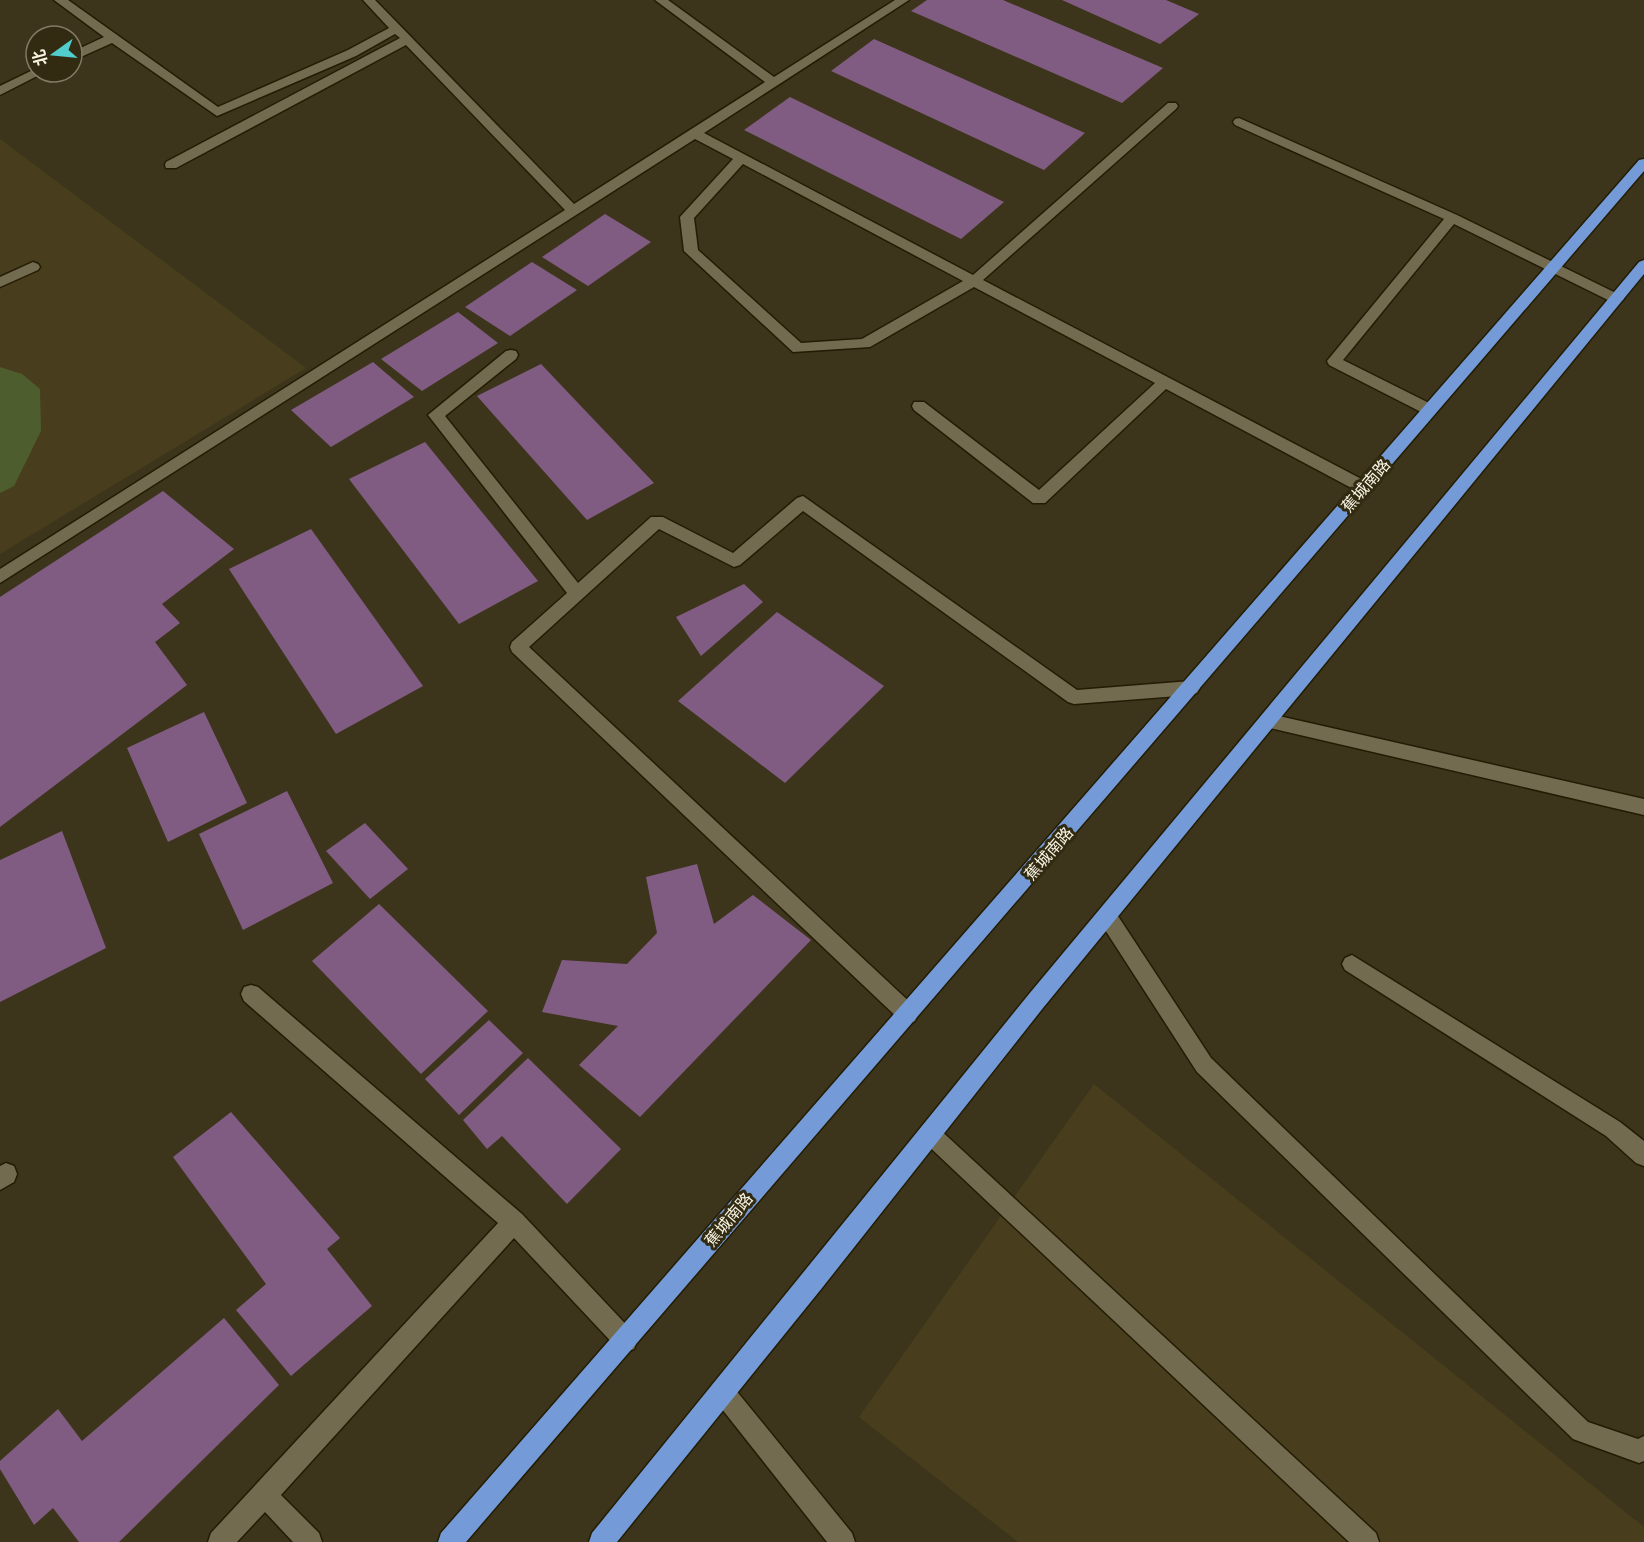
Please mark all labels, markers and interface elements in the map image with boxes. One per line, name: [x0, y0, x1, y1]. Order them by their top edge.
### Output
north arrow: [24, 24, 84, 84]
text: 北: [28, 48, 50, 68]
street label: 蕉城南路: [1337, 455, 1393, 515]
street label: 蕉城南路: [1020, 823, 1076, 883]
street label: 蕉城南路: [700, 1188, 756, 1250]

